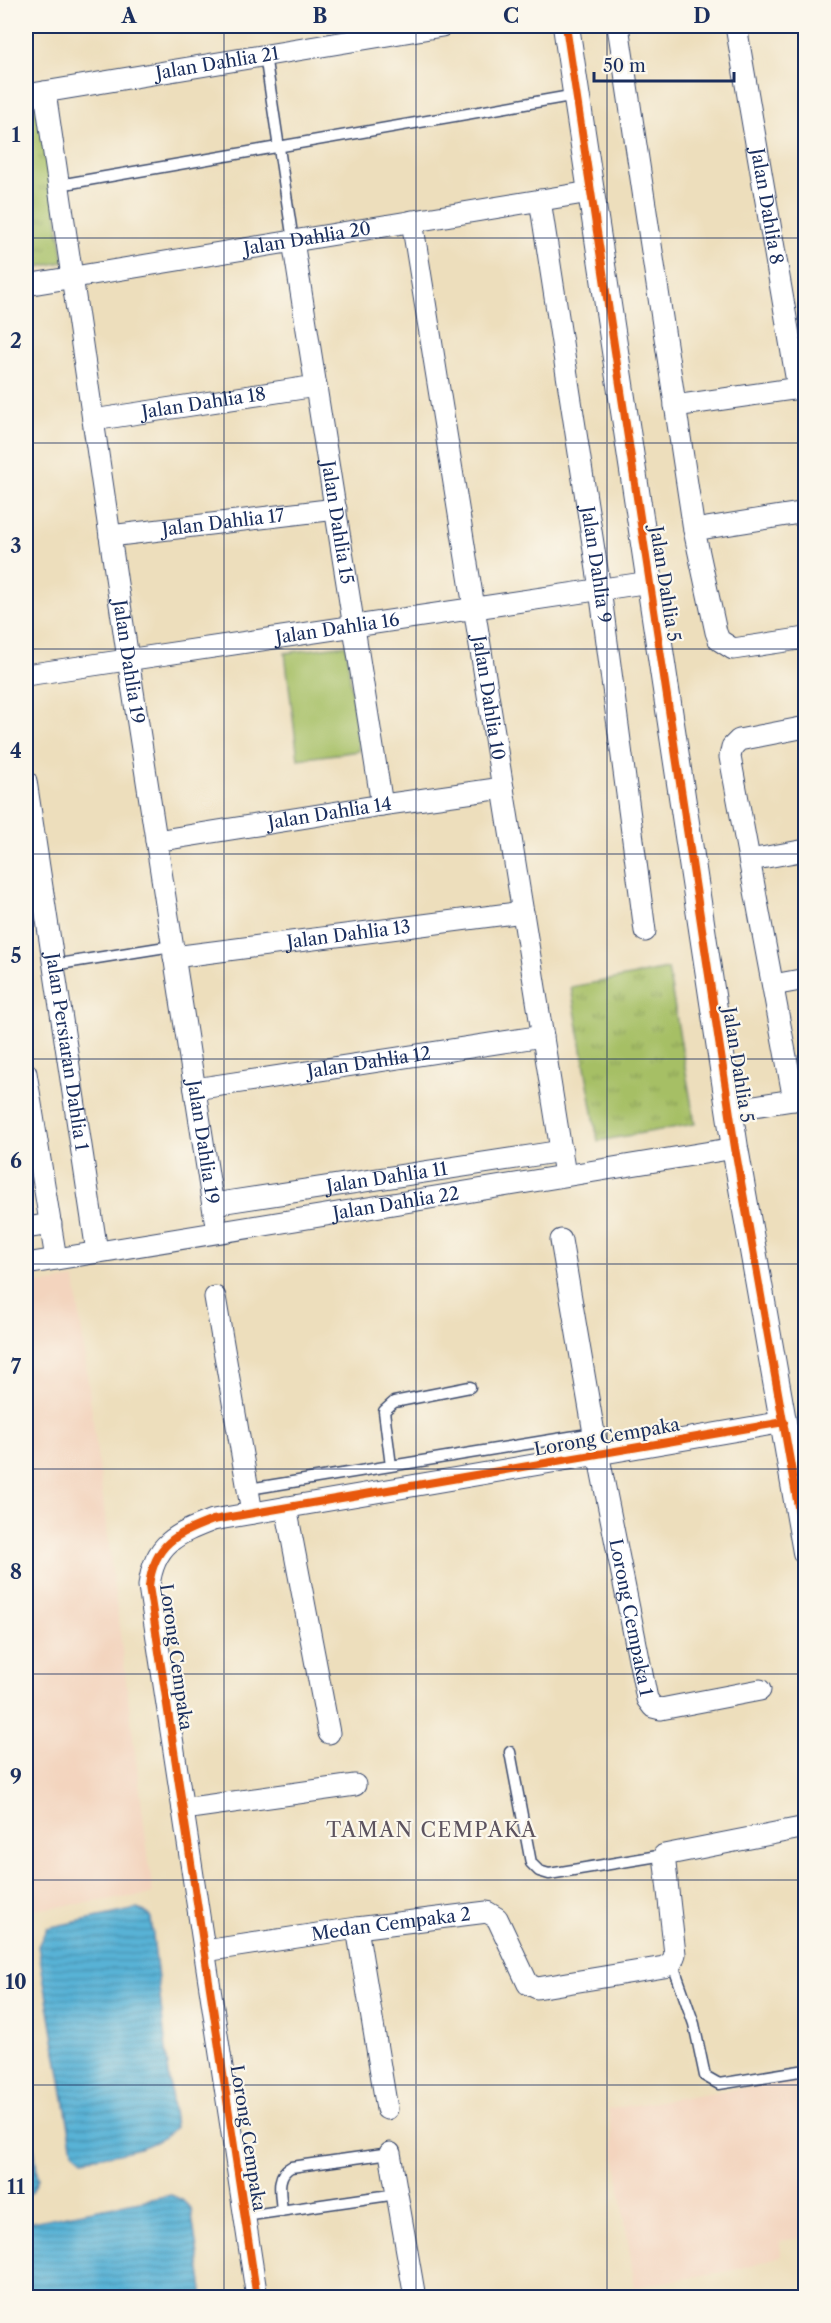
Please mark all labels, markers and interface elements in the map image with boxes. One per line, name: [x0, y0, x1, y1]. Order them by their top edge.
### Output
text: A: [120, 4, 137, 28]
text: B: [313, 4, 328, 28]
text: C: [503, 4, 519, 28]
text: D: [693, 4, 711, 28]
street label: Jalan Dahlia 21: [151, 42, 281, 85]
scale bar: [594, 45, 734, 83]
text: 50 m: [603, 55, 646, 77]
text: 1: [12, 123, 21, 147]
street label: Jalan Dahlia 8: [746, 144, 788, 266]
street label: Jalan Dahlia 20: [239, 217, 372, 260]
text: 2: [10, 329, 22, 353]
street label: Jalan Dahlia 18: [137, 383, 267, 424]
street label: Jalan Dahlia 15: [316, 456, 358, 586]
street label: Jalan Dahlia 9: [576, 502, 615, 624]
street label: Jalan Dahlia 17: [158, 504, 286, 541]
street label: Jalan Dahlia 5: [645, 522, 685, 643]
text: 3: [10, 534, 22, 558]
street label: Jalan Dahlia 19: [108, 596, 149, 725]
street label: Jalan Dahlia 16: [271, 608, 401, 649]
street label: Jalan Dahlia 10: [467, 631, 509, 762]
text: 4: [10, 739, 22, 763]
street label: Jalan Dahlia 14: [263, 793, 393, 834]
street label: Jalan Dahlia 13: [282, 916, 412, 954]
text: 5: [10, 944, 22, 968]
street label: Jalan Persiaran Dahlia 1: [41, 949, 93, 1153]
street label: Jalan Dahlia 5: [718, 1003, 758, 1124]
street label: Jalan Dahlia 12: [303, 1042, 432, 1083]
street label: Jalan Dahlia 19: [182, 1076, 224, 1206]
text: 6: [10, 1149, 22, 1173]
street label: Jalan Dahlia 11: [322, 1157, 449, 1198]
street label: Jalan Dahlia 22: [328, 1182, 461, 1225]
text: 7: [11, 1355, 22, 1379]
street label: Lorong Cempaka: [532, 1413, 682, 1461]
street label: Lorong Cempaka 1: [604, 1537, 657, 1699]
text: 8: [10, 1560, 22, 1584]
street label: Lorong Cempaka: [155, 1582, 197, 1732]
text: 9: [10, 1765, 22, 1789]
district label: TAMAN CEMPAKA: [326, 1818, 538, 1842]
street label: Medan Cempaka 2: [310, 1903, 472, 1946]
text: 10: [5, 1970, 27, 1994]
street label: Lorong Cempaka: [226, 2063, 270, 2213]
text: 11: [7, 2175, 25, 2199]

